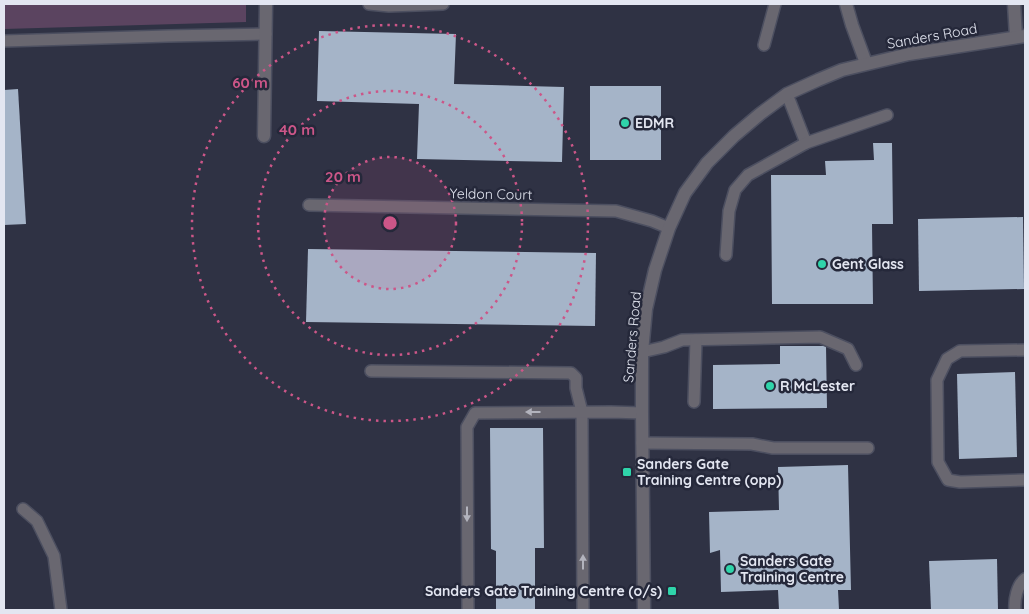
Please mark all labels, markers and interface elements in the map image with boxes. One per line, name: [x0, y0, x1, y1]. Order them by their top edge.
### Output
street label: Sanders Road: [885, 19, 979, 53]
text: 60 m: [232, 73, 268, 92]
place label: EDMR: [635, 114, 674, 132]
marker: EDMR: [619, 117, 631, 129]
text: 40 m: [279, 120, 315, 139]
text: 20 m: [325, 167, 361, 186]
street label: Yeldon Court: [449, 184, 533, 204]
centre of rings: [381, 214, 399, 232]
place label: Gent Glass: [832, 255, 904, 273]
marker: Gent Glass: [816, 258, 828, 270]
street label: Sanders Road: [619, 291, 645, 383]
place label: R McLester: [780, 377, 855, 395]
marker: R McLester: [764, 380, 776, 392]
one-way arrow: [525, 408, 541, 416]
place label: Sanders Gate Training Centre (opp): [637, 455, 781, 489]
marker: Sanders Gate Training Centre (opp): [621, 466, 633, 478]
one-way arrow: [463, 506, 471, 522]
place label: Sanders Gate Training Centre: [740, 552, 844, 586]
one-way arrow: [579, 553, 587, 569]
marker: Sanders Gate Training Centre: [724, 563, 736, 575]
place label: Sanders Gate Training Centre (o/s): [425, 582, 662, 600]
marker: Sanders Gate Training Centre (o/s): [666, 585, 678, 597]

